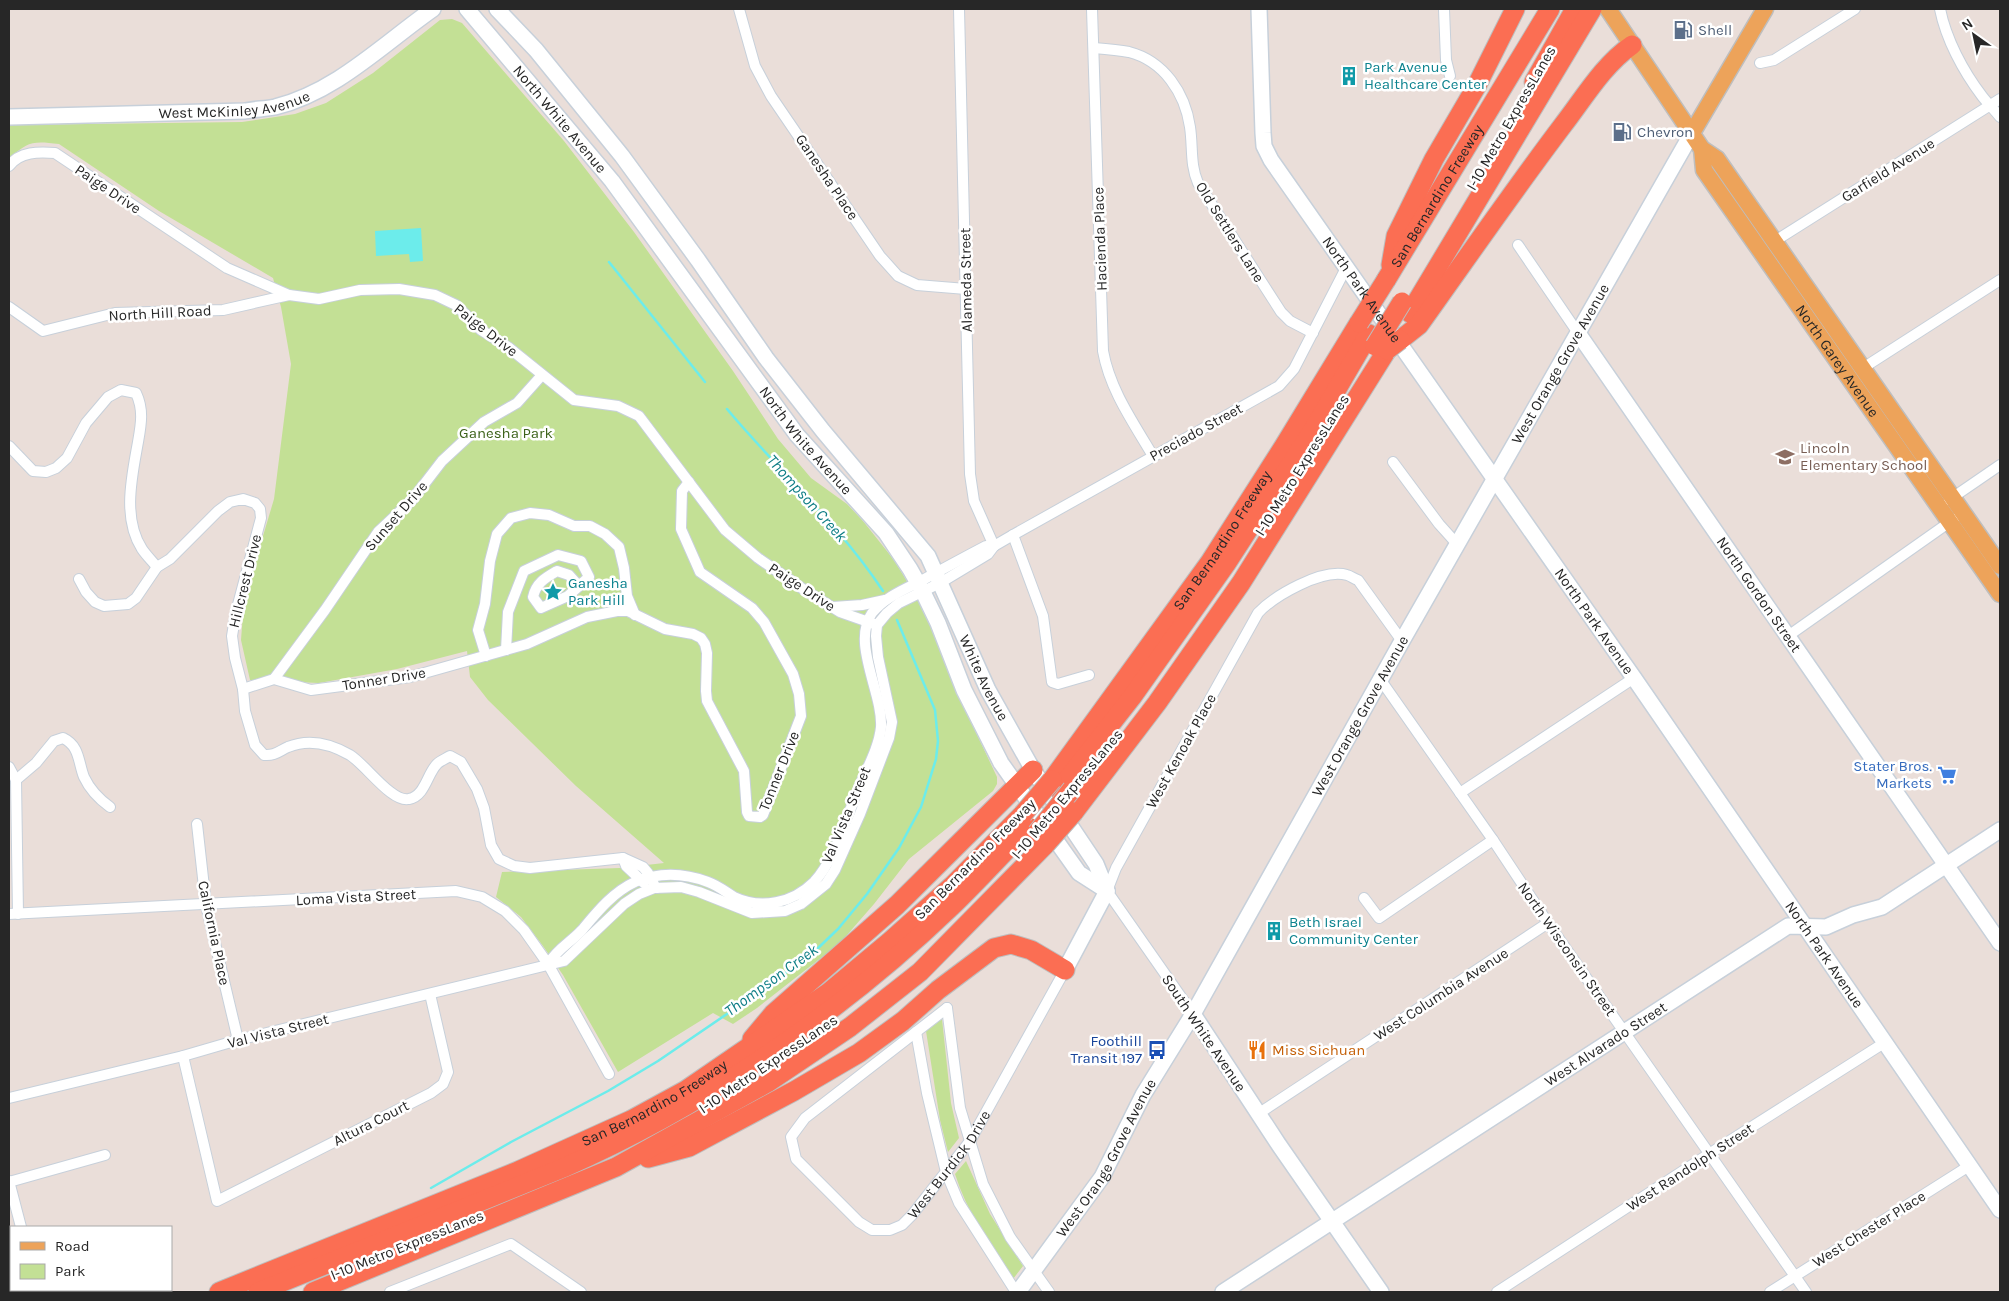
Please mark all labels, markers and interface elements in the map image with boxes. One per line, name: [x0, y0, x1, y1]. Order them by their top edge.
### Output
north arrow: [1949, 10, 1999, 60]
text: N: [1958, 15, 1976, 34]
fuel station icon: Shell: [1672, 19, 1694, 41]
place label: Shell: [1698, 21, 1732, 39]
street label: I-10 Metro ExpressLanes: [1462, 43, 1560, 193]
place label: Park Avenue Healthcare Center: [1364, 58, 1487, 93]
street label: North White Avenue: [509, 62, 610, 177]
building icon: Park Avenue Healthcare Center: [1338, 65, 1360, 87]
street label: West McKinley Avenue: [158, 87, 313, 122]
street label: San Bernardino Freeway: [1387, 121, 1487, 271]
fuel station icon: Chevron: [1611, 121, 1633, 143]
place label: Chevron: [1637, 123, 1693, 141]
street label: Ganesha Place: [792, 131, 862, 223]
street label: Garfield Avenue: [1838, 134, 1938, 206]
street label: Paige Drive: [72, 160, 144, 218]
street label: Old Settlers Lane: [1192, 178, 1268, 286]
street label: Hacienda Place: [1089, 187, 1111, 291]
street label: Alameda Street: [956, 227, 976, 333]
street label: North Park Avenue: [1318, 233, 1405, 346]
street label: West Orange Grove Avenue: [1507, 281, 1613, 447]
street label: Paige Drive: [451, 300, 521, 360]
street label: North Hill Road: [108, 301, 212, 325]
street label: North Garey Avenue: [1792, 301, 1883, 421]
street label: North White Avenue: [756, 383, 856, 498]
street label: I-10 Metro ExpressLanes: [1251, 391, 1353, 539]
street label: Preciado Street: [1146, 399, 1246, 465]
park label: Ganesha Park: [459, 424, 553, 442]
place label: Lincoln Elementary School: [1800, 439, 1927, 474]
school or university icon: Lincoln Elementary School: [1774, 446, 1796, 468]
water label: Thompson Creek: [763, 451, 852, 546]
street label: San Bernardino Freeway: [1169, 467, 1275, 614]
street label: Sunset Drive: [361, 477, 431, 555]
street label: Hillcrest Drive: [225, 532, 265, 630]
street label: North Gordon Street: [1713, 533, 1805, 656]
street label: Paige Drive: [765, 559, 839, 615]
street label: North Park Avenue: [1551, 565, 1638, 678]
place label: Ganesha Park Hill: [568, 574, 628, 609]
place icon: Ganesha Park Hill: [542, 581, 564, 603]
street label: White Avenue: [955, 632, 1012, 724]
street label: West Orange Grove Avenue: [1308, 632, 1412, 799]
street label: Tonner Drive: [341, 664, 427, 694]
street label: West Kenoak Place: [1142, 691, 1220, 811]
street label: I-10 Metro ExpressLanes: [1007, 725, 1127, 863]
street label: Tonner Drive: [755, 729, 803, 813]
place label: Stater Bros. Markets: [1853, 757, 1932, 792]
street label: Val Vista Street: [818, 764, 875, 866]
supermarket icon: Stater Bros. Markets: [1936, 764, 1958, 786]
street label: San Bernardino Freeway: [911, 795, 1039, 923]
street label: California Place: [194, 879, 234, 987]
street label: North Wisconsin Street: [1514, 879, 1620, 1020]
street label: Loma Vista Street: [295, 885, 417, 909]
street label: North Park Avenue: [1781, 898, 1867, 1011]
place label: Beth Israel Community Center: [1289, 913, 1419, 948]
building icon: Beth Israel Community Center: [1263, 920, 1285, 942]
water label: Thompson Creek: [721, 939, 822, 1020]
street label: West Columbia Avenue: [1370, 944, 1512, 1044]
street label: South White Avenue: [1158, 971, 1250, 1095]
street label: West Alvarado Street: [1541, 998, 1670, 1090]
street label: Val Vista Street: [226, 1010, 331, 1052]
street label: I-10 Metro ExpressLanes: [695, 1011, 841, 1117]
place label: Foothill Transit 197: [1071, 1032, 1142, 1067]
bus stop icon: Foothill Transit 197: [1146, 1039, 1168, 1061]
restaurant icon: Miss Sichuan: [1246, 1039, 1268, 1061]
place label: Miss Sichuan: [1272, 1041, 1365, 1059]
street label: San Bernardino Freeway: [578, 1055, 731, 1150]
street label: West Orange Grove Avenue: [1052, 1075, 1160, 1241]
street label: Altura Court: [330, 1096, 412, 1150]
street label: West Burdick Drive: [904, 1107, 994, 1222]
street label: West Randolph Street: [1623, 1119, 1757, 1215]
street label: West Chester Place: [1809, 1187, 1929, 1271]
street label: I-10 Metro ExpressLanes: [328, 1206, 486, 1284]
legend: [10, 1226, 172, 1291]
text: Road: [55, 1237, 90, 1255]
text: Park: [55, 1262, 85, 1280]

